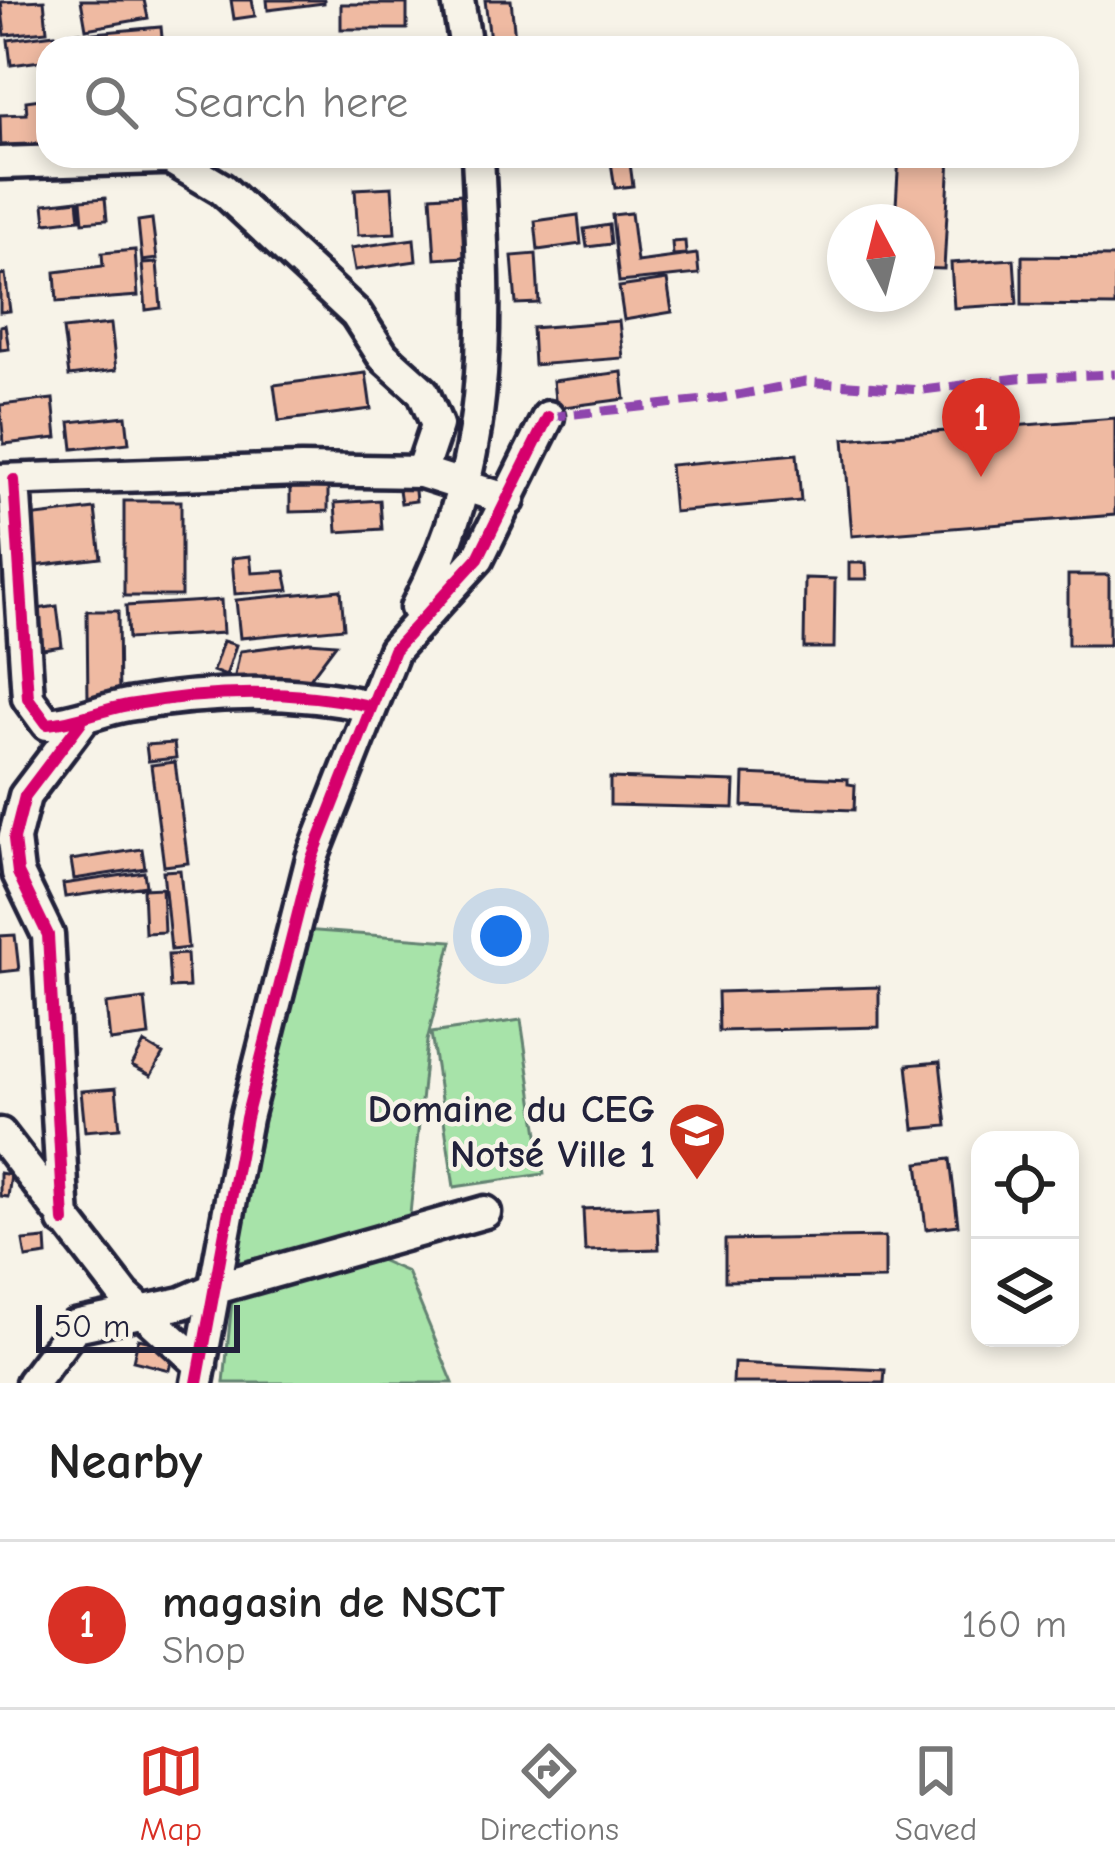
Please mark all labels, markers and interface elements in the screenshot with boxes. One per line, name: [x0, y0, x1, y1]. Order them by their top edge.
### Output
search box: [36, 36, 1079, 168]
icon: search: [78, 69, 144, 135]
text: Search here: [174, 76, 408, 128]
north arrow: [827, 204, 935, 312]
pin: 1: [942, 378, 1020, 477]
your location: [471, 906, 531, 966]
place label: Domaine du CEG Notsé Ville 1: [367, 1087, 655, 1177]
school or university icon: Domaine du CEG Notsé Ville 1: [666, 1100, 728, 1182]
map controls: [971, 1131, 1079, 1347]
button: locate: [971, 1131, 1079, 1239]
button: layers: [971, 1239, 1079, 1347]
scale bar: [36, 1299, 240, 1352]
text: 50 m: [54, 1307, 130, 1345]
text: Nearby: [48, 1432, 202, 1491]
text: magasin de NSCT: [162, 1576, 505, 1628]
text: 1: [79, 1602, 95, 1647]
text: 160 m: [961, 1602, 1067, 1647]
text: Shop: [162, 1628, 246, 1673]
tab: Map: [138, 1738, 204, 1848]
tab: Directions: [480, 1738, 619, 1848]
tab: Saved: [895, 1738, 977, 1848]

